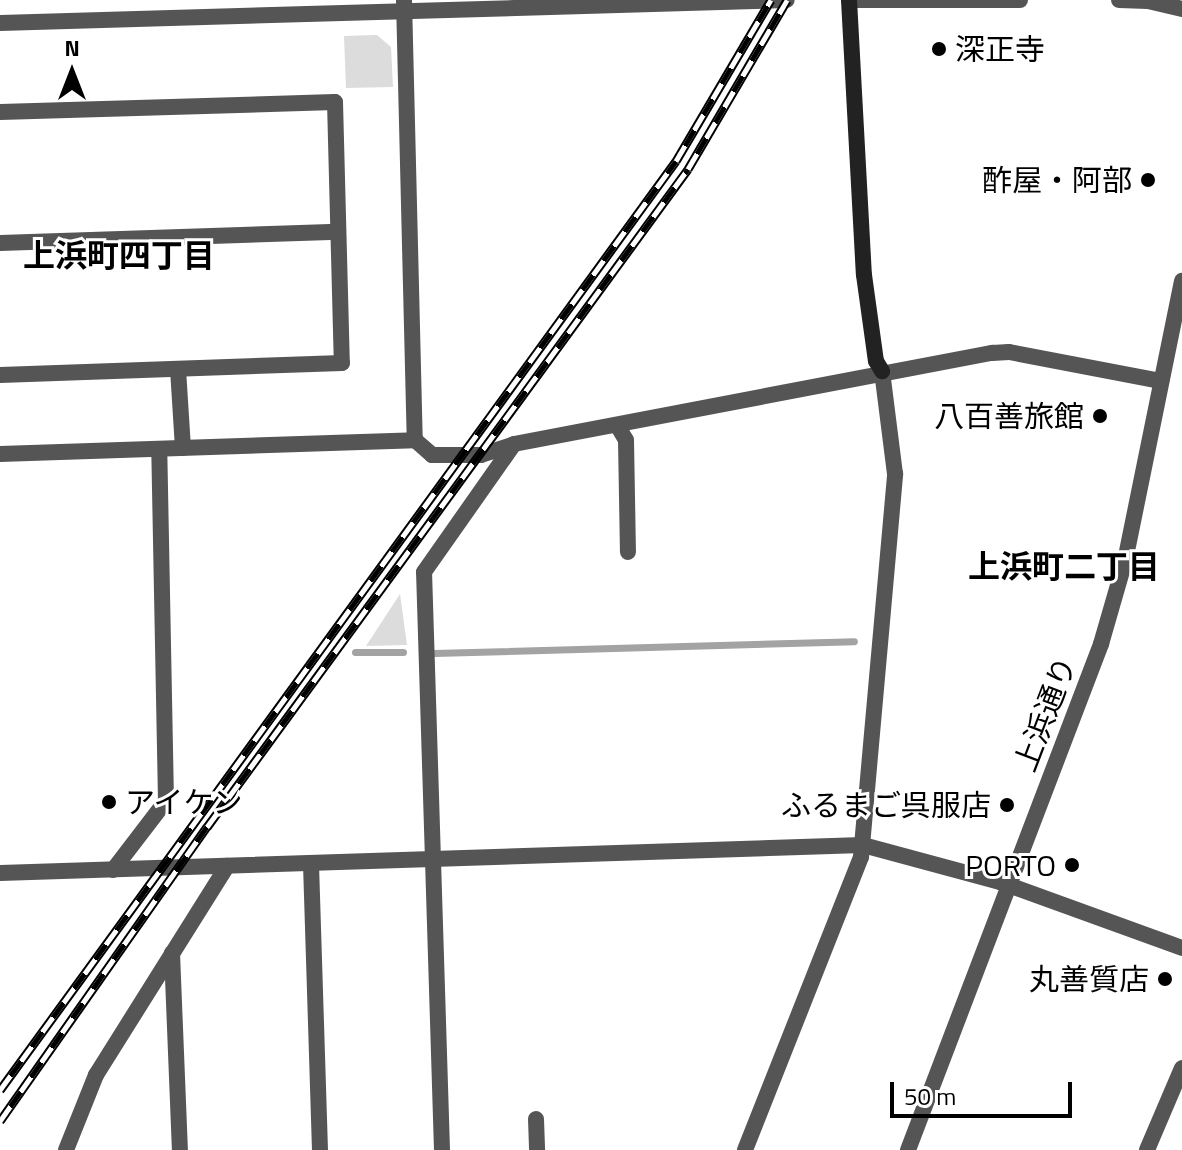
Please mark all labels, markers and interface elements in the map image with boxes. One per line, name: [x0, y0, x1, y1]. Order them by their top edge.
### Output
text: N: [64, 31, 80, 65]
place label: 深正寺: [955, 31, 1045, 67]
north arrow: [32, 32, 112, 112]
marker: 深正寺: [930, 40, 948, 58]
place label: 酢屋・阿部: [982, 162, 1132, 198]
marker: 酢屋・阿部: [1139, 171, 1157, 189]
district label: 上浜町四丁目: [23, 236, 215, 274]
place label: 八百善旅館: [934, 398, 1084, 434]
marker: 八百善旅館: [1091, 407, 1109, 425]
district label: 上浜町二丁目: [968, 547, 1160, 585]
street label: 上浜通り: [1007, 652, 1083, 776]
place label: アイケン: [125, 784, 245, 820]
place label: ふるまご呉服店: [781, 787, 991, 823]
marker: アイケン: [100, 793, 118, 811]
marker: ふるまご呉服店: [998, 796, 1016, 814]
place label: PORTO: [965, 847, 1056, 883]
marker: PORTO: [1063, 856, 1081, 874]
place label: 丸善質店: [1029, 961, 1149, 997]
marker: 丸善質店: [1156, 970, 1174, 988]
scale bar: [894, 1066, 1076, 1116]
text: 50 m: [904, 1078, 956, 1114]

